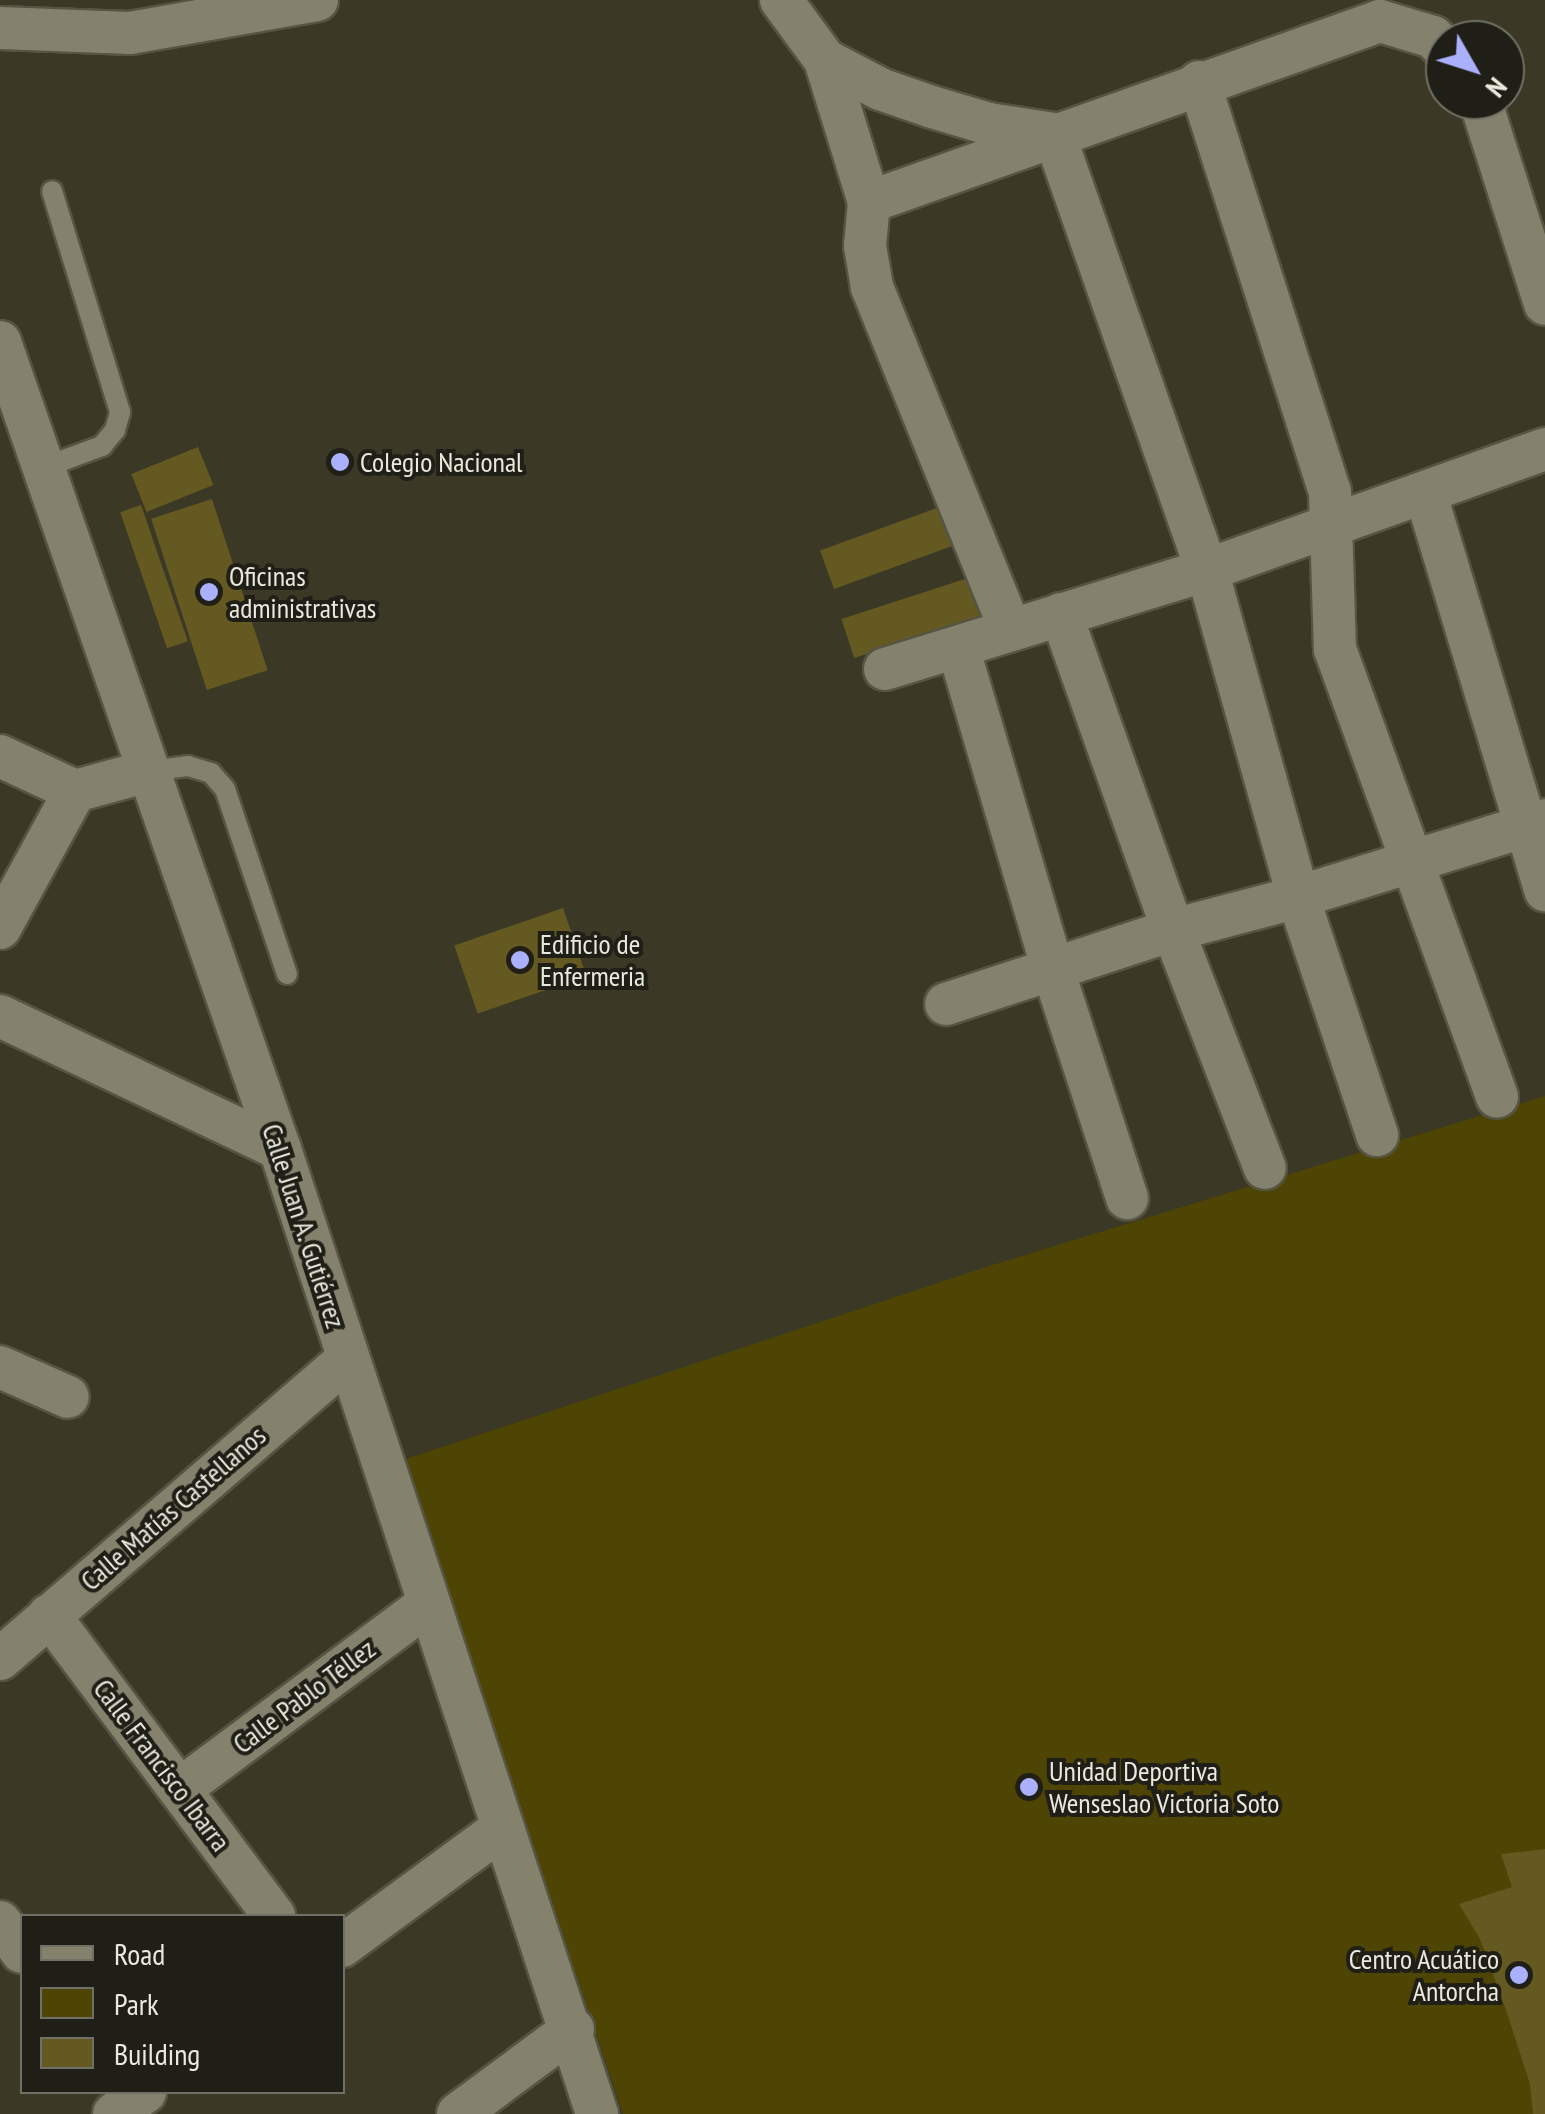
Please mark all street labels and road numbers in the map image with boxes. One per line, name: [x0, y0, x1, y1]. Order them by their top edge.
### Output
street label: Calle Juan A. Gutiérrez: [255, 1118, 353, 1334]
street label: Calle Matías Castellanos: [74, 1419, 272, 1597]
street label: Calle Pablo Téllez: [226, 1631, 382, 1761]
street label: Calle Francisco Ibarra: [86, 1672, 238, 1858]

